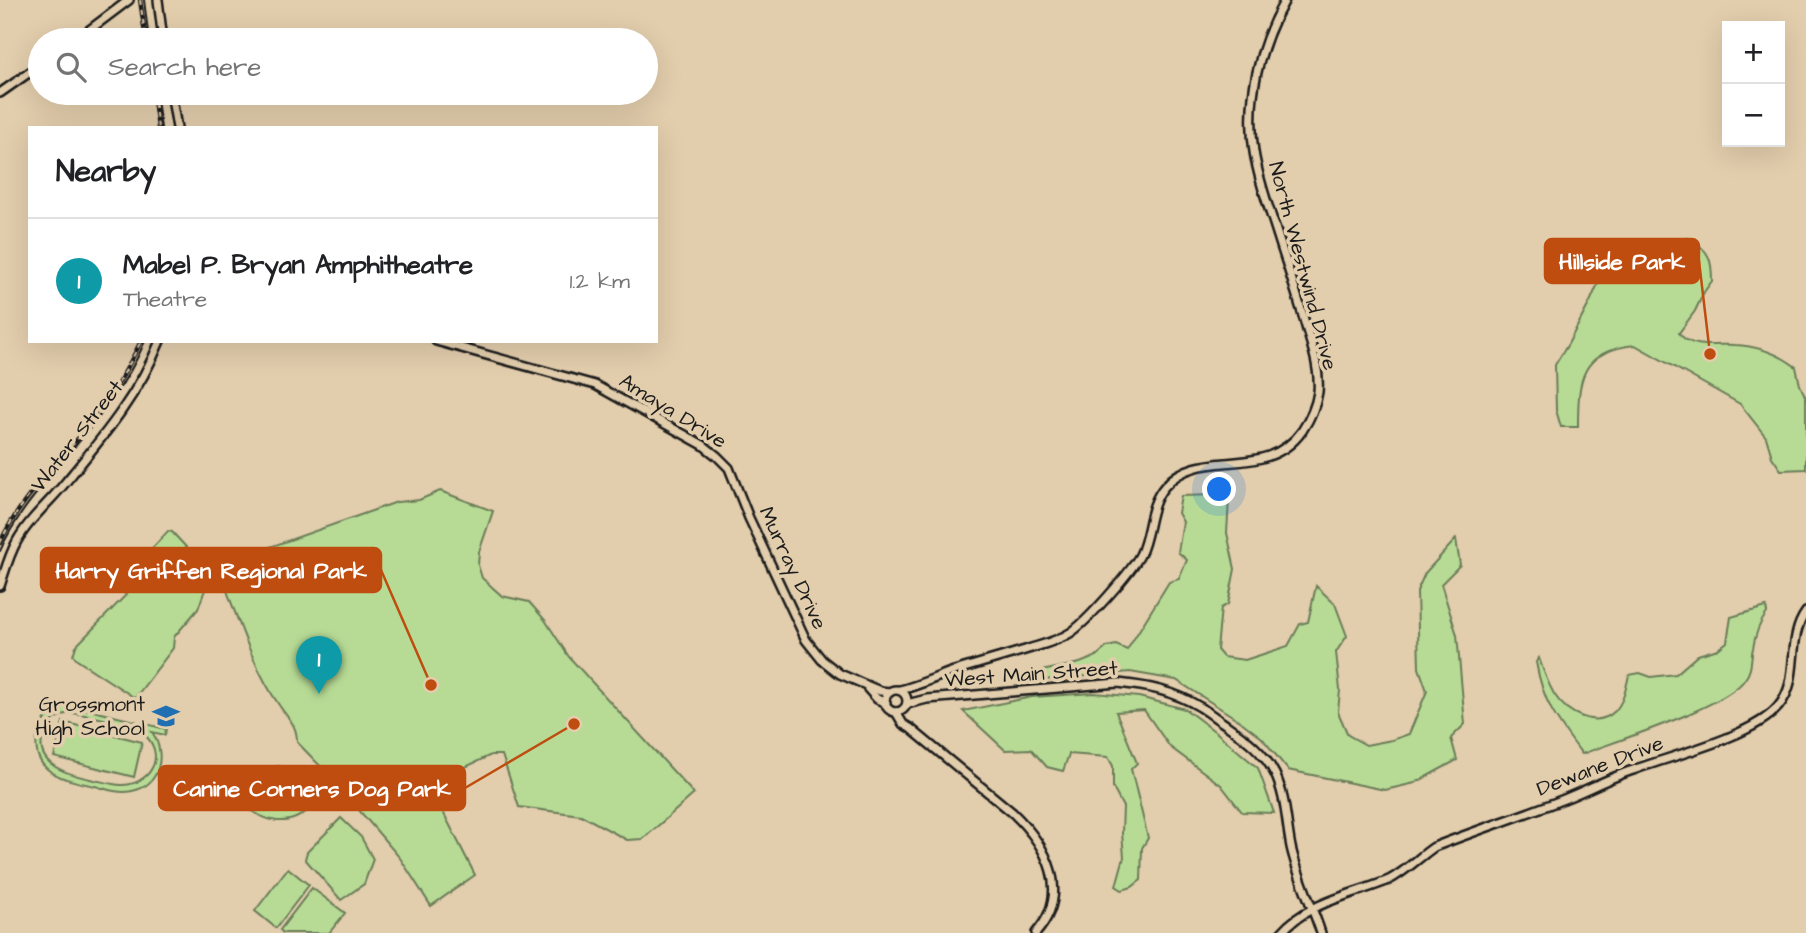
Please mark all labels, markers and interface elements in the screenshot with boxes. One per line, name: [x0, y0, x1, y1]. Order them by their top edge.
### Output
map controls: [1722, 21, 1785, 147]
button: +: [1722, 21, 1785, 84]
search box: [28, 28, 658, 105]
icon: search: [52, 48, 90, 86]
text: Search here: [108, 49, 261, 85]
button: −: [1722, 84, 1785, 147]
text: Nearby: [56, 151, 156, 193]
street label: North Westwind Drive: [1261, 159, 1345, 373]
callout: Hillside Park: [1545, 239, 1699, 283]
text: Hillside Park: [1559, 246, 1686, 278]
text: Mabel P. Bryan Amphitheatre: [123, 247, 473, 283]
text: 1: [78, 265, 80, 297]
text: 1.2 km: [569, 265, 630, 297]
text: Theatre: [123, 283, 207, 315]
street label: Amaya Drive: [613, 366, 732, 457]
street label: Water Street: [24, 373, 130, 498]
your location: [1202, 472, 1236, 506]
street label: Murray Drive: [750, 502, 834, 635]
callout: Harry Griffen Regional Park: [41, 548, 381, 592]
text: Harry Griffen Regional Park: [55, 555, 368, 589]
pin: 1: [296, 636, 342, 694]
street label: West Main Street: [943, 653, 1119, 695]
place label: Grossmont High School: [35, 690, 146, 745]
school or university icon: Grossmont High School: [151, 701, 181, 731]
street label: Dewane Drive: [1532, 729, 1668, 803]
callout: Canine Corners Dog Park: [159, 766, 465, 810]
text: Canine Corners Dog Park: [173, 773, 452, 806]

